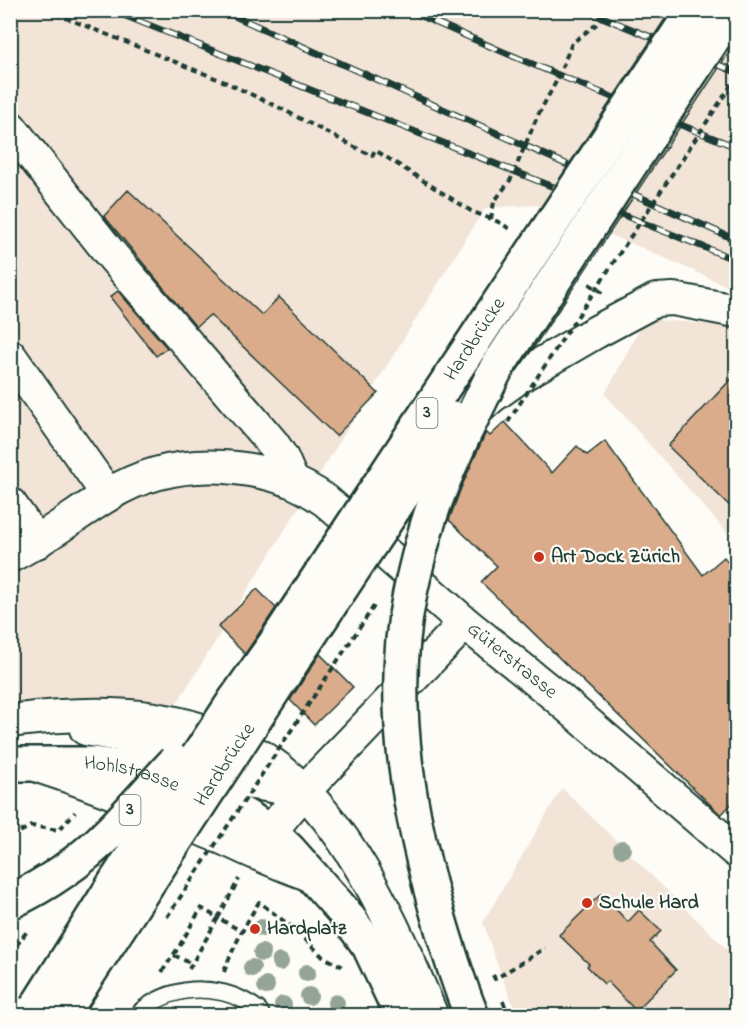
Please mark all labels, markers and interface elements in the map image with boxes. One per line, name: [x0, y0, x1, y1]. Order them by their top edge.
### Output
street label: Hardbrücke: [437, 292, 513, 387]
road number: 3: [416, 398, 438, 428]
place label: Art Dock Zürich: [551, 543, 680, 572]
marker: Art Dock Zürich: [532, 550, 546, 564]
street label: Güterstrasse: [460, 615, 564, 706]
street label: Hardbrücke: [187, 717, 263, 812]
street label: Hohlstrasse: [84, 750, 184, 800]
road number: 3: [120, 795, 140, 825]
place label: Schule Hard: [599, 889, 700, 918]
marker: Schule Hard: [580, 896, 594, 910]
place label: Hardplatz: [267, 915, 347, 944]
marker: Hardplatz: [248, 922, 262, 936]

